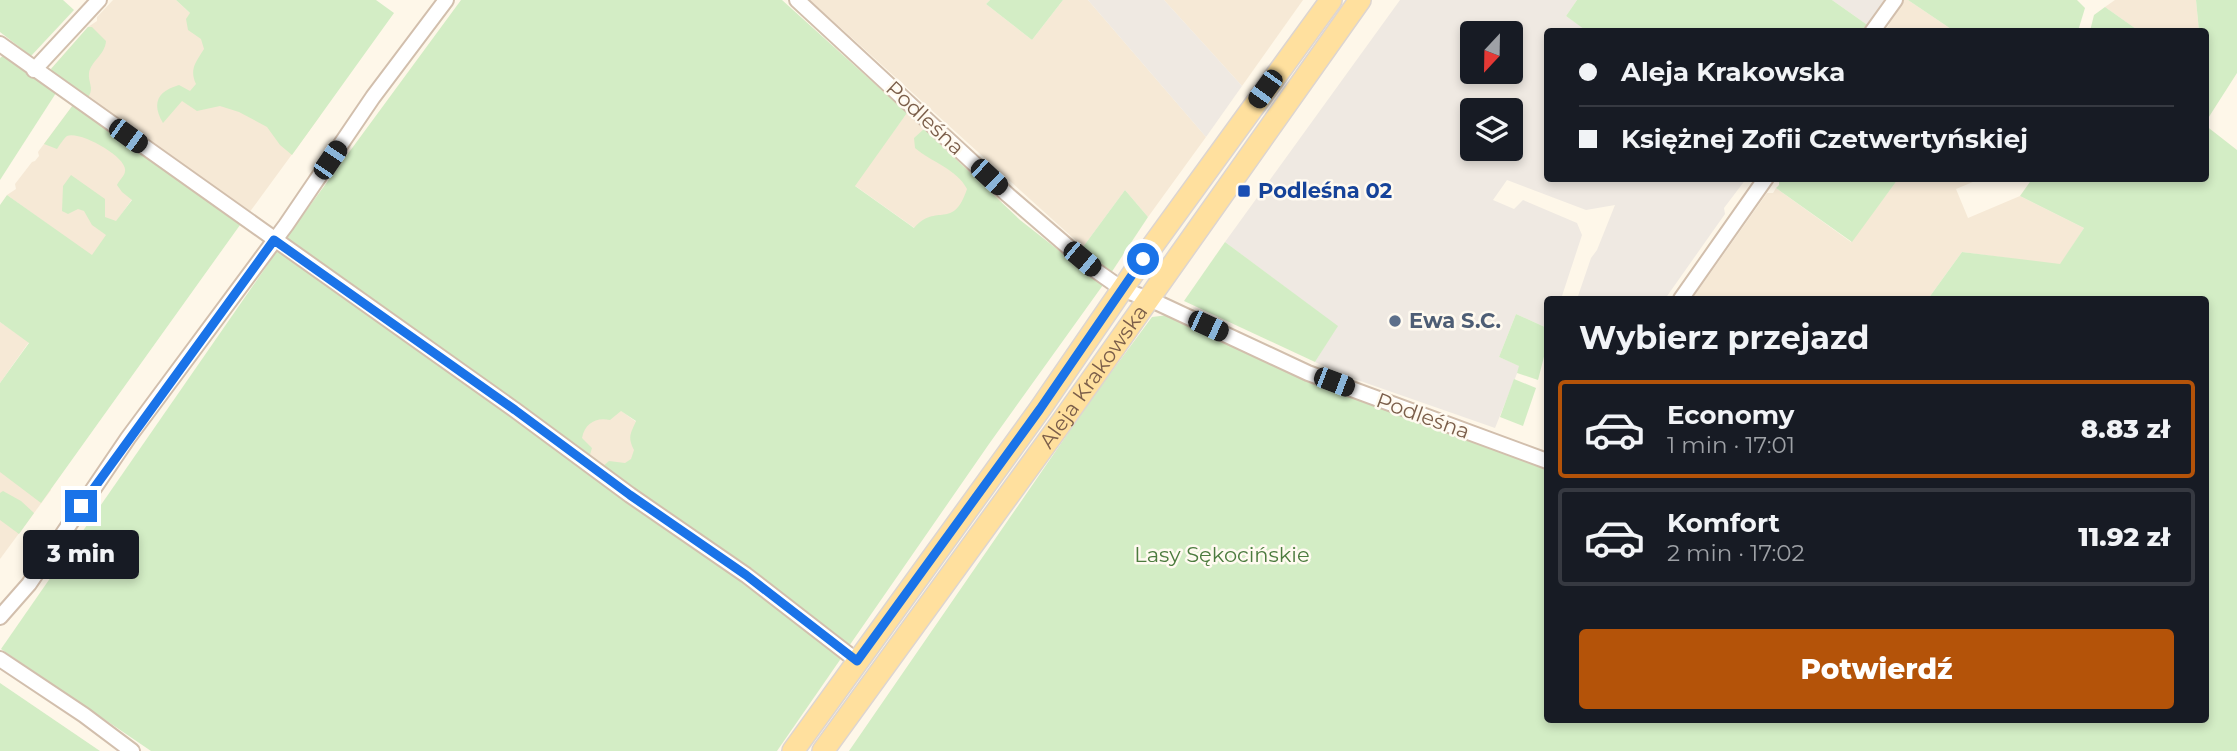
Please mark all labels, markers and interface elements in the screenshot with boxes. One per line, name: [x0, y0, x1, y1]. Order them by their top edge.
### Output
north arrow: [1460, 21, 1522, 84]
map controls: [1460, 21, 1523, 161]
text: Aleja Krakowska: [1621, 56, 1845, 88]
car: [1245, 66, 1286, 112]
street label: Podleśna: [881, 75, 969, 160]
button: layers: [1460, 98, 1523, 161]
car: [105, 115, 152, 157]
text: Księżnej Zofii Czetwertyńskiej: [1621, 123, 2028, 155]
car: [310, 137, 351, 183]
car: [967, 155, 1012, 199]
place label: Podleśna 02: [1258, 178, 1392, 203]
marker: Podleśna 02: [1236, 183, 1252, 199]
car: [1060, 237, 1105, 281]
route start: [1127, 243, 1159, 275]
street label: Aleja Krakowska: [1034, 300, 1153, 453]
car: [1185, 308, 1232, 344]
place label: Ewa S.C.: [1409, 308, 1501, 333]
marker: Ewa S.C.: [1387, 313, 1403, 329]
text: Wybierz przejazd: [1579, 318, 1869, 357]
car: [1311, 365, 1358, 399]
street label: Podleśna: [1373, 387, 1473, 444]
icon: car: [1583, 398, 1646, 461]
text: Economy: [1667, 399, 1794, 431]
text: 8.83 zł: [2081, 413, 2170, 445]
text: 1 min · 17:01: [1667, 431, 1795, 459]
route end: [65, 490, 97, 522]
icon: car: [1583, 506, 1646, 569]
text: Komfort: [1667, 507, 1780, 539]
text: 11.92 zł: [2078, 521, 2170, 553]
callout: 3 min: [23, 530, 139, 580]
text: 2 min · 17:02: [1667, 539, 1805, 567]
text: 3 min: [47, 540, 115, 568]
park label: Lasy Sękocińskie: [1134, 542, 1310, 567]
button: Potwierdź: [1579, 629, 2174, 709]

